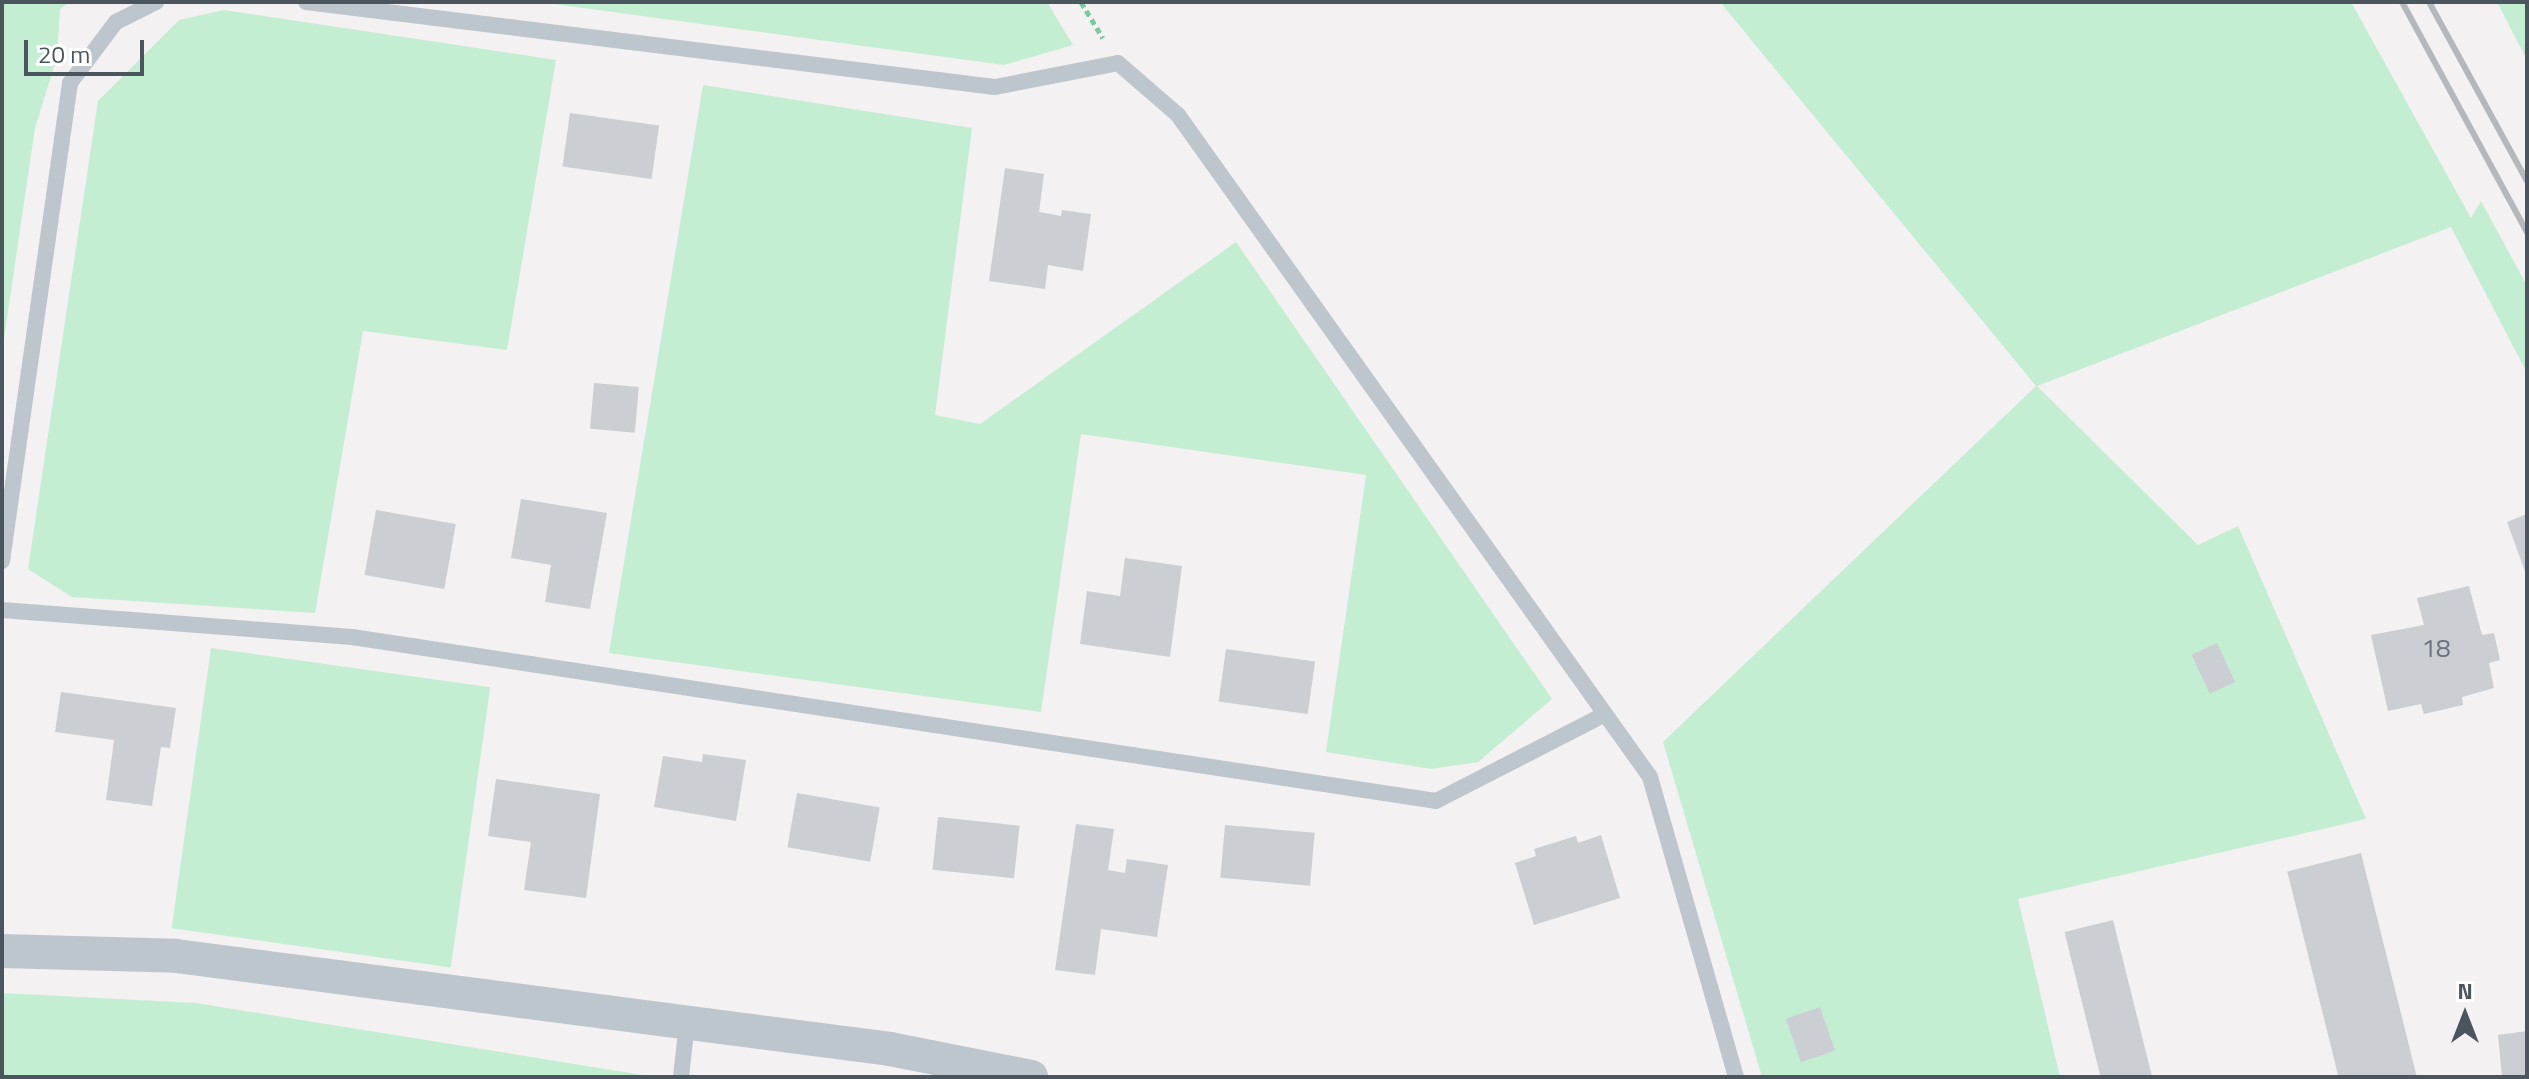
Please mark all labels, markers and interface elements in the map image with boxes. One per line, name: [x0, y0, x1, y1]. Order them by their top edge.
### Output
scale bar: [28, 24, 148, 74]
text: 20 m: [38, 36, 90, 72]
house number: 18: [2421, 632, 2451, 664]
text: N: [2457, 974, 2473, 1008]
north arrow: [2425, 975, 2505, 1055]

